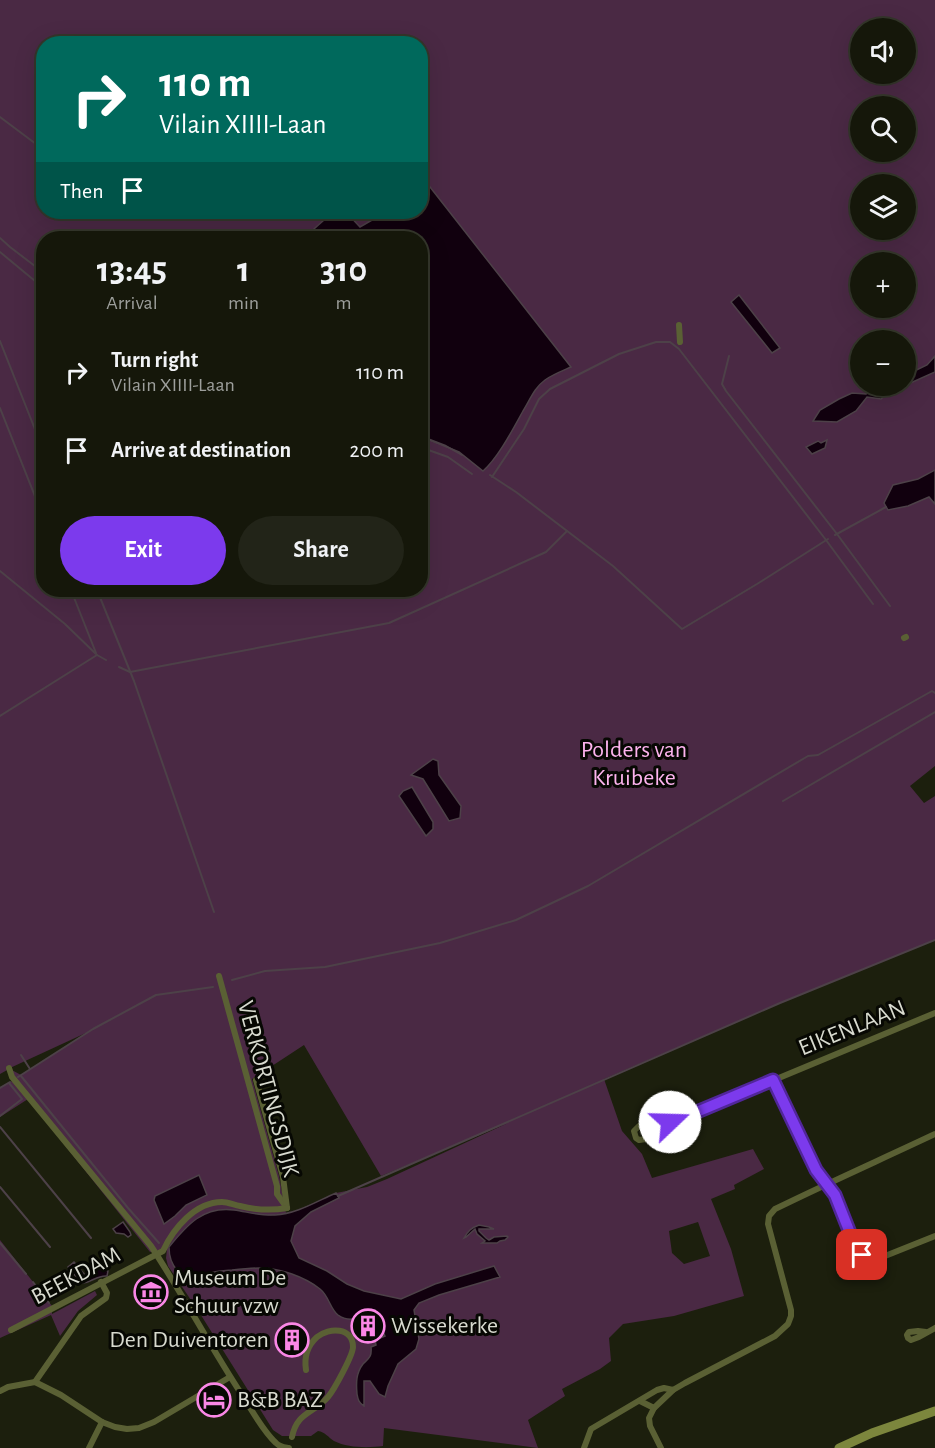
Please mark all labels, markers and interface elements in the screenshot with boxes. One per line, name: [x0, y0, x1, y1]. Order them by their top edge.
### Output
map controls: [850, 18, 916, 396]
button: sound: [850, 18, 916, 84]
icon: right: [60, 60, 138, 138]
text: 110 m: [159, 62, 251, 104]
button: search: [850, 96, 916, 162]
text: Vilain XIIII-Laan: [159, 111, 326, 138]
icon: arrive: [116, 174, 149, 207]
button: layers: [850, 174, 916, 240]
text: Then: [60, 180, 104, 202]
text: 13:45: [97, 252, 167, 288]
text: 1: [237, 252, 250, 288]
text: 310: [320, 252, 367, 288]
button: +: [850, 252, 916, 318]
text: Arrival: [106, 293, 158, 313]
text: min: [228, 293, 259, 313]
text: m: [336, 293, 352, 313]
button: −: [850, 330, 916, 396]
text: Turn right: [111, 349, 198, 371]
icon: right: [60, 356, 93, 389]
text: 110 m: [356, 361, 404, 383]
text: Vilain XIIII-Laan: [111, 375, 235, 395]
icon: arrive: [60, 434, 93, 467]
text: Arrive at destination: [111, 439, 291, 461]
text: 200 m: [350, 439, 404, 461]
button: Exit: [60, 516, 226, 585]
button: Share: [238, 516, 404, 585]
park label: Polders van Kruibeke: [581, 738, 687, 790]
street label: EIKENLAAN: [795, 996, 909, 1060]
street label: VERKORTINGSDIJK: [233, 998, 303, 1180]
position arrow: [638, 1090, 702, 1154]
pin: [836, 1229, 887, 1280]
icon: arrive: [845, 1238, 878, 1271]
street label: BEEKDAM: [27, 1243, 125, 1309]
place label: Museum De Schuur vzw: [174, 1266, 286, 1318]
museum icon: Museum De Schuur vzw: [133, 1274, 169, 1310]
building icon: Wissekerke: [350, 1308, 386, 1344]
place label: Wissekerke: [391, 1314, 498, 1338]
building icon: Den Duiventoren: [274, 1322, 310, 1358]
place label: Den Duiventoren: [109, 1328, 269, 1352]
hotel icon: B&B BAZ: [196, 1382, 232, 1418]
place label: B&B BAZ: [237, 1388, 323, 1412]

